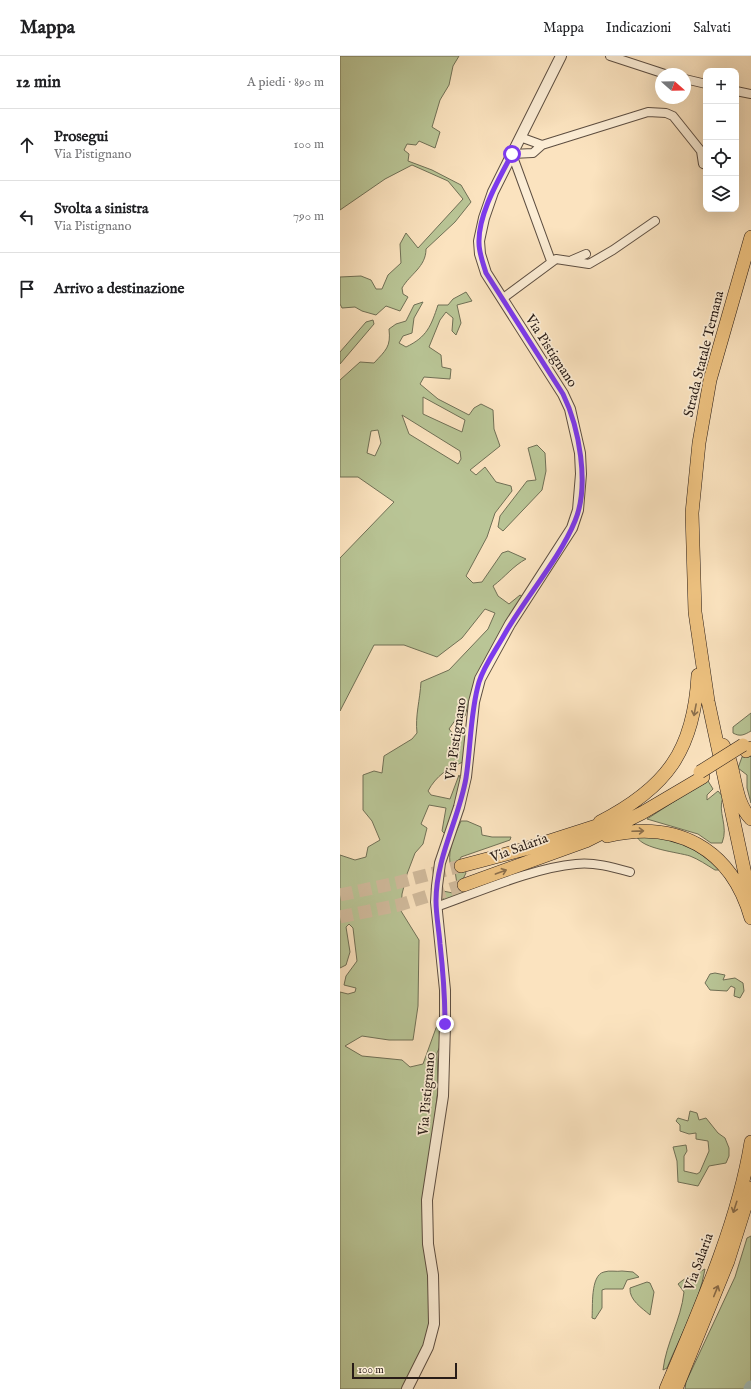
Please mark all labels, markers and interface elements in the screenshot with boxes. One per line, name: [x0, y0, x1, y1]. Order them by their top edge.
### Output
text: Mappa: [20, 16, 75, 40]
text: Mappa: [543, 19, 584, 37]
text: Indicazioni: [606, 19, 671, 37]
text: Salvati: [693, 19, 731, 37]
north arrow: [655, 68, 691, 104]
map controls: [703, 68, 739, 212]
button: +: [703, 68, 739, 104]
text: 12 min: [16, 72, 61, 93]
text: A piedi · 890 m: [247, 74, 324, 91]
button: −: [703, 104, 739, 140]
text: Prosegui: [54, 127, 108, 146]
icon: ahead: [16, 134, 38, 156]
text: 100 m: [294, 136, 324, 153]
button: locate: [703, 140, 739, 176]
route start: [503, 145, 521, 163]
text: Via Pistignano: [54, 146, 131, 163]
button: layers: [703, 176, 739, 212]
text: Svolta a sinistra: [54, 199, 149, 218]
icon: left: [16, 206, 38, 228]
text: 790 m: [293, 208, 324, 225]
text: Via Pistignano: [54, 218, 131, 235]
icon: arrive: [16, 278, 38, 300]
text: Arrivo a destinazione: [54, 279, 184, 298]
street label: Strada Statale Ternana: [680, 288, 729, 419]
street label: Via Pistignano: [520, 310, 582, 391]
street label: Via Pistignano: [441, 696, 471, 783]
one-way arrow: [690, 703, 698, 716]
one-way arrow: [631, 827, 644, 834]
street label: Via Salaria: [487, 829, 551, 867]
one-way arrow: [494, 867, 506, 875]
route end: [436, 1015, 454, 1033]
street label: Via Pistignano: [414, 1051, 440, 1137]
one-way arrow: [731, 1201, 738, 1214]
street label: Via Salaria: [680, 1230, 718, 1294]
one-way arrow: [713, 1285, 721, 1297]
scale bar: [352, 1361, 457, 1380]
text: 100 m: [358, 1363, 384, 1377]

